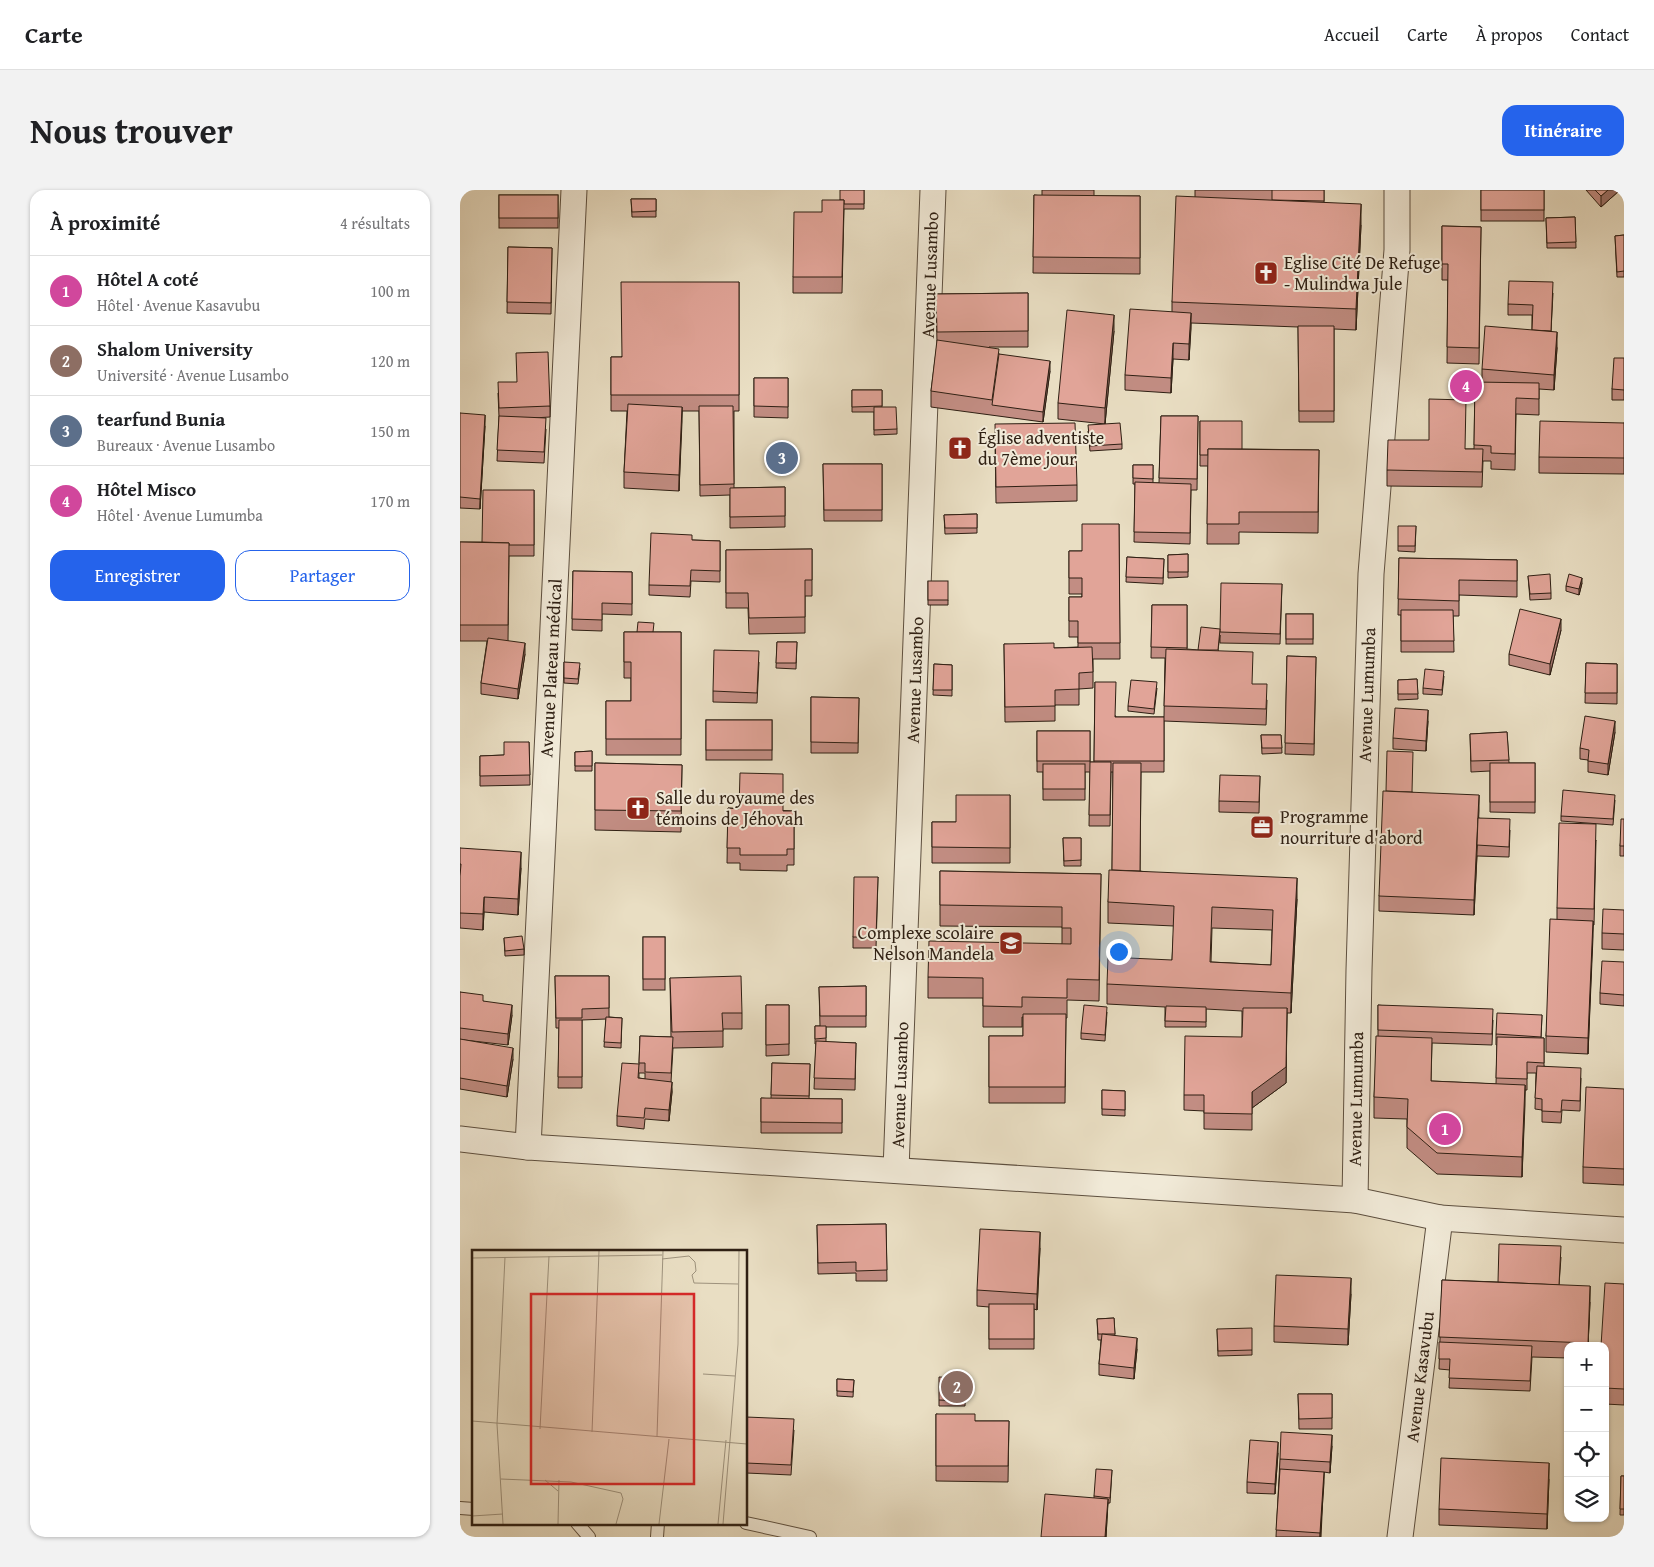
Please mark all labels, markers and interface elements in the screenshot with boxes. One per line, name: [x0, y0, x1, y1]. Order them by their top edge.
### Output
text: Carte: [25, 17, 83, 52]
text: Accueil: [1324, 21, 1379, 48]
text: Carte: [1407, 21, 1448, 48]
text: À propos: [1476, 21, 1543, 48]
text: Contact: [1571, 21, 1629, 48]
text: Nous trouver: [30, 105, 233, 156]
button: Itinéraire: [1502, 105, 1624, 156]
text: À proximité: [50, 207, 160, 238]
text: 4 résultats: [340, 211, 410, 235]
street label: Avenue Lusambo: [914, 211, 945, 339]
place label: Eglise Cité De Refuge - Mulindwa Jule: [1284, 249, 1440, 297]
church icon: Eglise Cité De Refuge - Mulindwa Jule: [1253, 260, 1279, 286]
text: Hôtel A coté: [97, 265, 199, 293]
text: 1: [62, 279, 70, 303]
text: 100 m: [370, 279, 410, 303]
text: Hôtel · Avenue Kasavubu: [97, 293, 260, 317]
text: Shalom University: [97, 335, 253, 363]
text: 2: [62, 349, 70, 373]
text: 120 m: [370, 349, 410, 373]
text: Université · Avenue Lusambo: [97, 363, 289, 387]
pin: 4: [1450, 367, 1482, 405]
text: tearfund Bunia: [97, 405, 225, 433]
text: 3: [62, 419, 70, 443]
text: 150 m: [370, 419, 410, 443]
place label: Église adventiste du 7ème jour: [978, 424, 1104, 472]
text: Bureaux · Avenue Lusambo: [97, 433, 275, 457]
church icon: Église adventiste du 7ème jour: [947, 435, 973, 461]
pin: 3: [766, 439, 798, 477]
text: Hôtel Misco: [97, 475, 196, 503]
text: 4: [62, 489, 70, 513]
text: 170 m: [370, 489, 410, 513]
text: Hôtel · Avenue Lumumba: [97, 503, 263, 527]
button: Enregistrer: [50, 550, 225, 601]
button: Partager: [235, 550, 410, 601]
street label: Avenue Plateau médical: [532, 578, 569, 758]
street label: Avenue Lusambo: [899, 616, 930, 744]
street label: Avenue Lumumba: [1351, 627, 1382, 763]
place label: Salle du royaume des témoins de Jéhovah: [656, 784, 815, 832]
church icon: Salle du royaume des témoins de Jéhovah: [625, 795, 651, 821]
place label: Programme nourriture d'abord: [1280, 803, 1423, 851]
office icon: Programme nourriture d'abord: [1249, 814, 1275, 840]
place label: Complexe scolaire Nelson Mandela: [858, 919, 994, 967]
school or university icon: Complexe scolaire Nelson Mandela: [998, 930, 1024, 956]
your location: [1106, 939, 1132, 965]
street label: Avenue Lusambo: [884, 1021, 915, 1149]
street label: Avenue Lumumba: [1341, 1031, 1370, 1167]
pin: 1: [1429, 1110, 1461, 1148]
inset map: [472, 1250, 748, 1524]
street label: Avenue Kasavubu: [1398, 1310, 1441, 1444]
map controls: [1564, 1342, 1609, 1522]
button: +: [1564, 1342, 1609, 1387]
pin: 2: [941, 1368, 973, 1406]
button: −: [1564, 1387, 1609, 1432]
button: locate: [1564, 1432, 1609, 1477]
button: layers: [1564, 1477, 1609, 1522]

